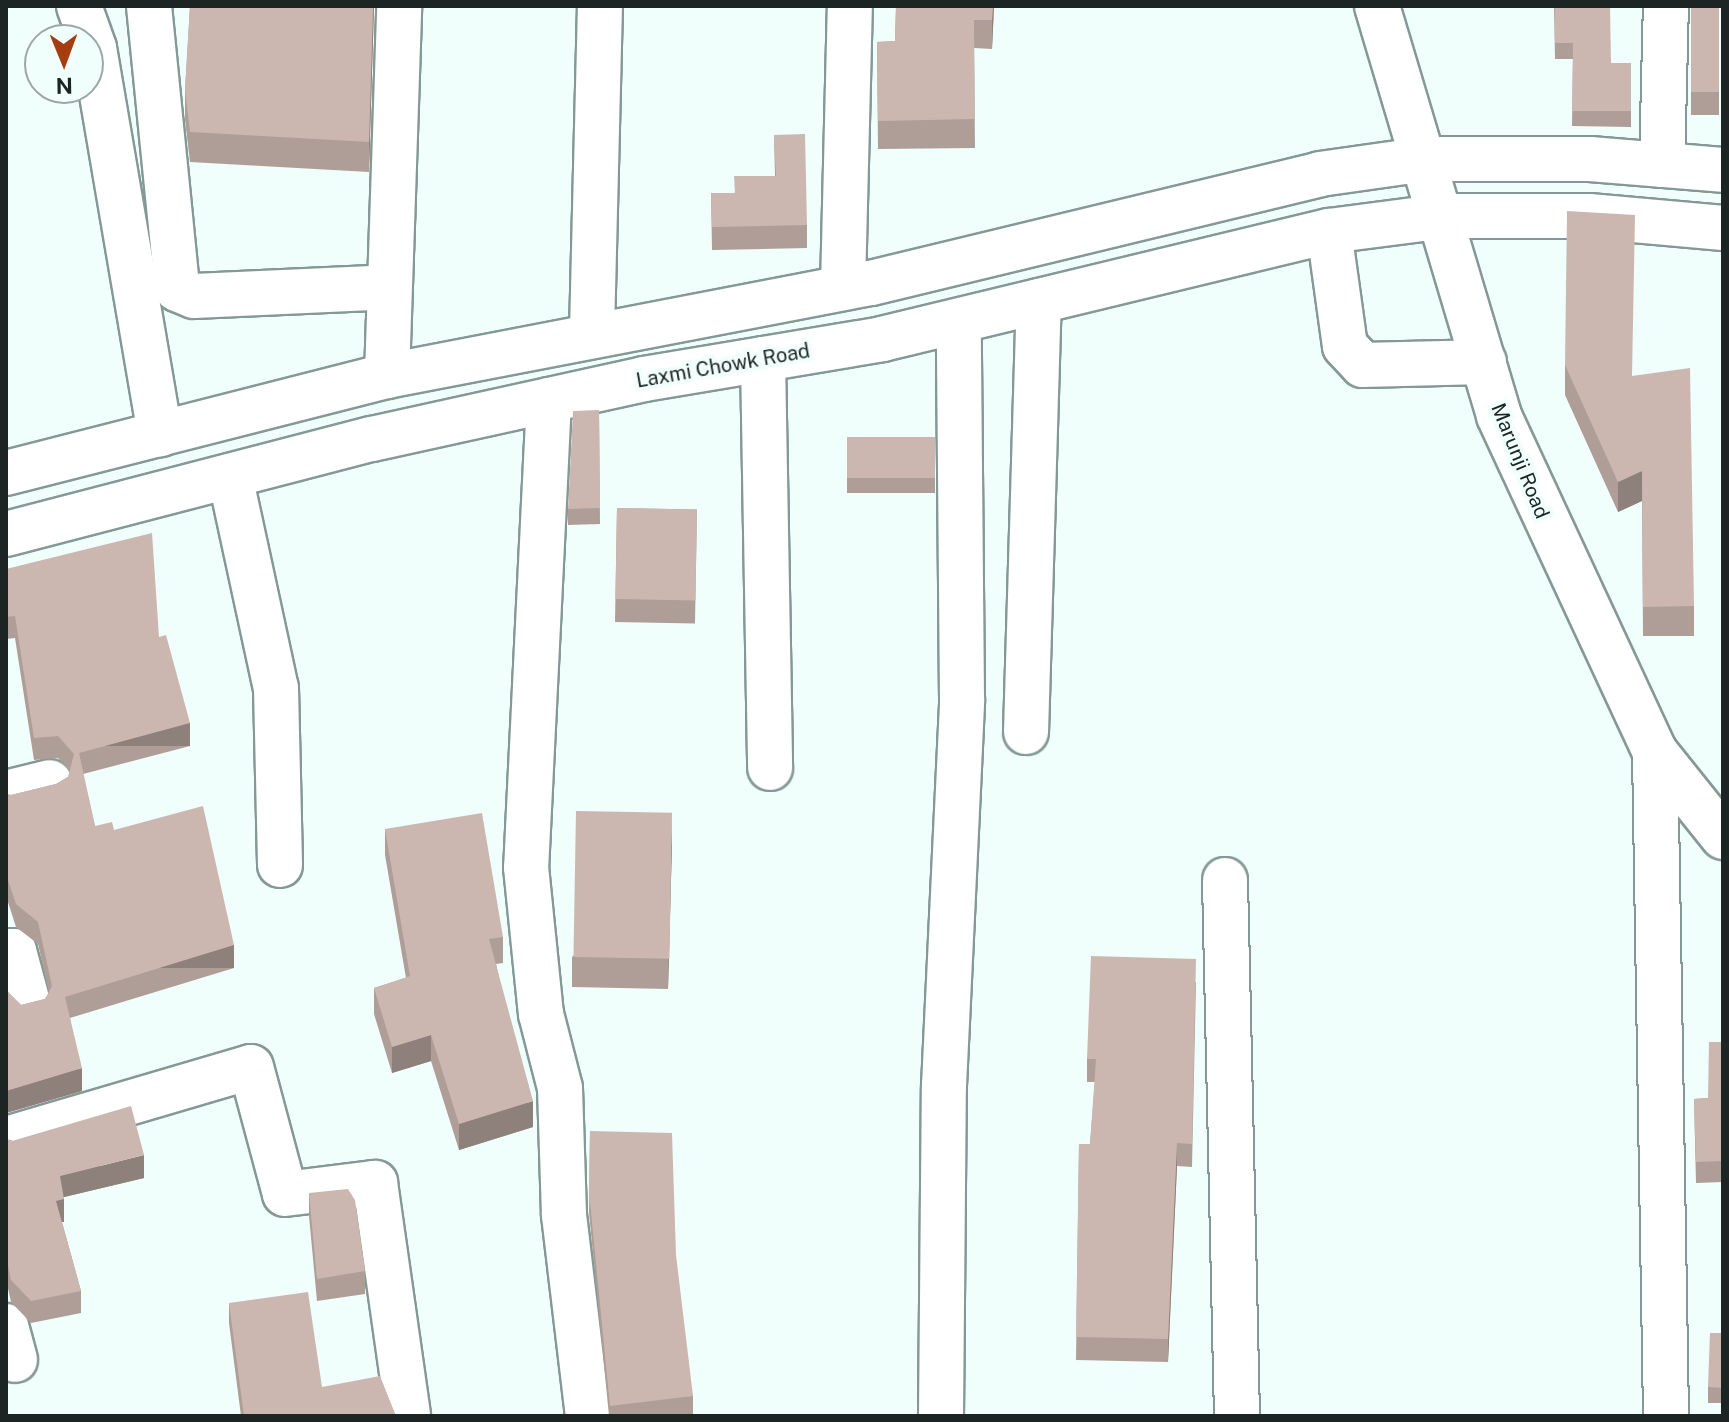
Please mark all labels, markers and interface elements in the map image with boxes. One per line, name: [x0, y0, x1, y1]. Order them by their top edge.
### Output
north arrow: [24, 24, 104, 104]
text: N: [56, 73, 73, 99]
street label: Laxmi Chowk Road: [634, 339, 812, 393]
street label: Marunji Road: [1486, 400, 1554, 522]

